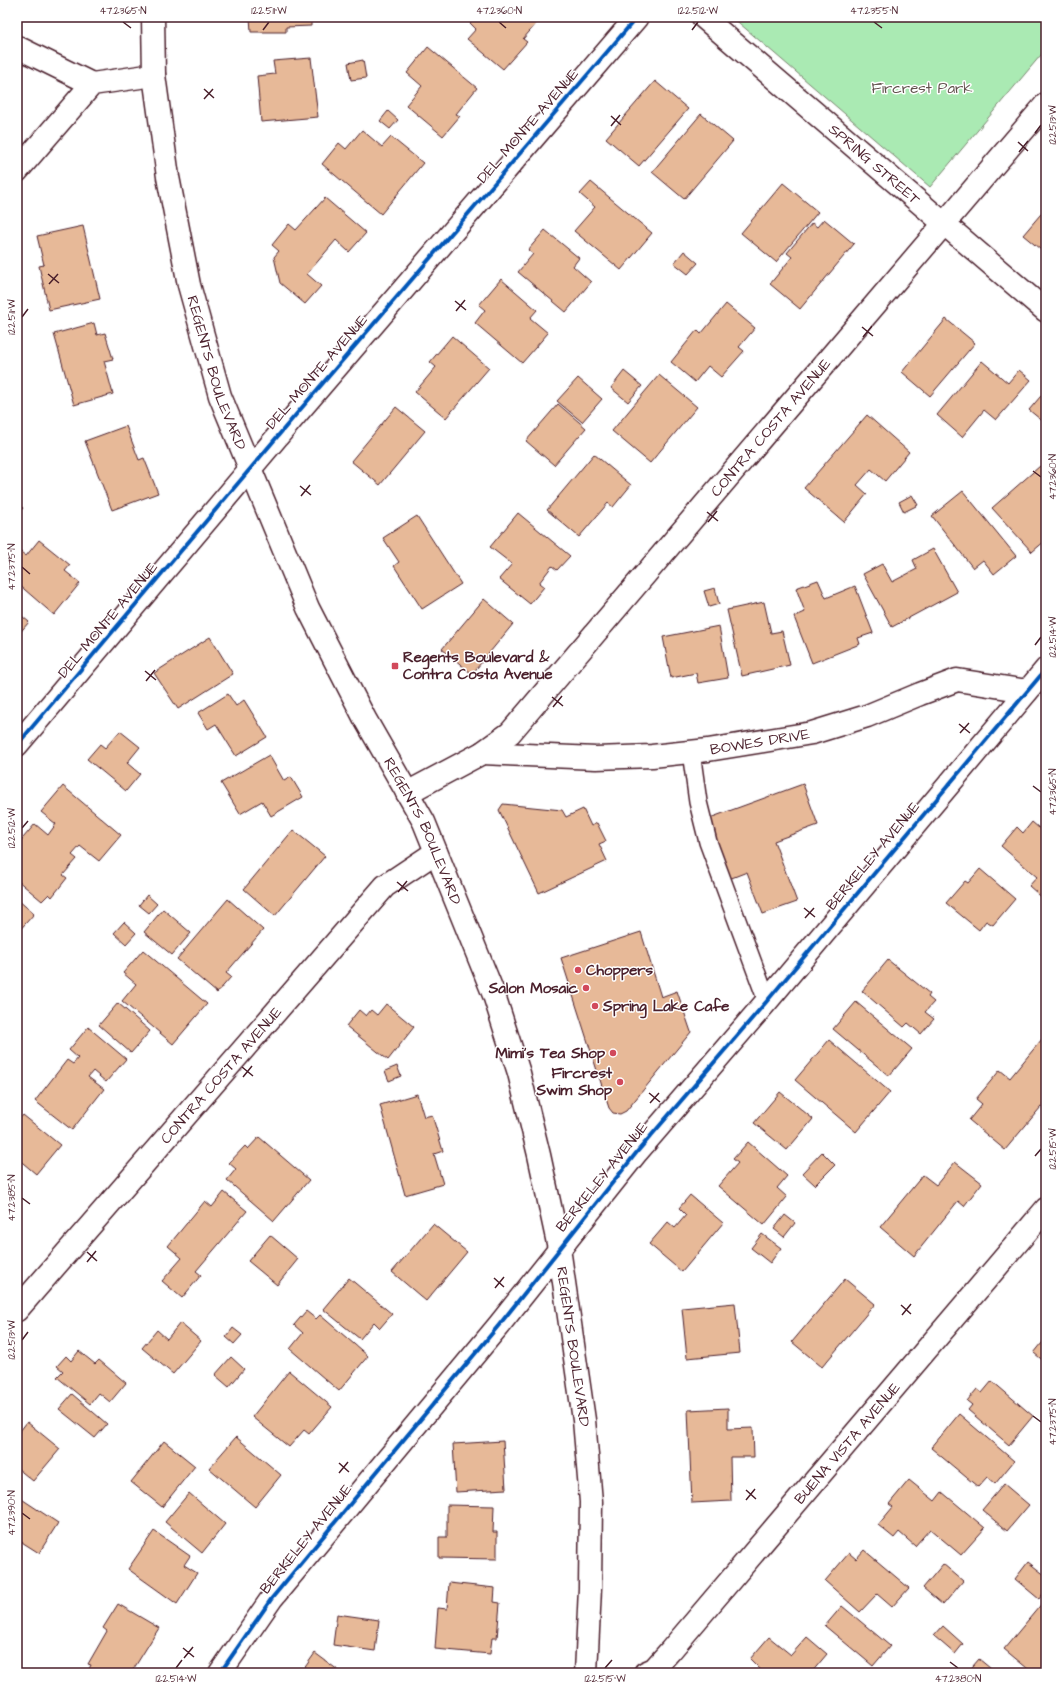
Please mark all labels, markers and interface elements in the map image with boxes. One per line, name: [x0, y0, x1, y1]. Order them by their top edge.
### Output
text: 47.2365°N: [100, 4, 147, 18]
text: 122.511°W: [251, 4, 287, 18]
text: 47.2360°N: [476, 4, 522, 18]
text: 122.512°W: [678, 4, 718, 18]
text: 47.2355°N: [850, 4, 898, 18]
street label: DEL MONTE AVENUE: [472, 64, 584, 188]
park label: Fircrest Park: [871, 78, 973, 99]
text: 122.513°W: [1046, 105, 1060, 145]
street label: SPRING STREET: [824, 119, 926, 210]
street label: REGENTS BOULEVARD: [182, 293, 252, 453]
text: 122.511°W: [5, 299, 19, 335]
street label: DEL MONTE AVENUE: [261, 310, 373, 434]
street label: CONTRA COSTA AVENUE: [705, 354, 836, 501]
text: 47.2360°N: [1046, 454, 1060, 500]
text: 47.2375°N: [5, 544, 19, 590]
street label: DEL MONTE AVENUE: [53, 557, 163, 683]
text: 122.514°W: [1046, 616, 1060, 657]
place label: Regents Boulevard & Contra Costa Avenue: [403, 647, 553, 685]
marker: Regents Boulevard & Contra Costa Avenue: [390, 661, 400, 671]
street label: BOWES DRIVE: [709, 723, 811, 760]
street label: REGENTS BOULEVARD: [379, 754, 467, 908]
text: 47.2365°N: [1046, 769, 1060, 816]
street label: BERKELEY AVENUE: [821, 797, 925, 915]
text: 122.512°W: [5, 808, 19, 848]
place label: Choppers: [586, 960, 654, 981]
marker: Choppers: [573, 965, 583, 975]
place label: Salon Mosaic: [488, 978, 579, 999]
marker: Salon Mosaic: [581, 983, 591, 993]
place label: Spring Lake Cafe: [602, 996, 729, 1019]
marker: Spring Lake Cafe: [590, 1001, 600, 1011]
street label: CONTRA COSTA AVENUE: [155, 1002, 286, 1148]
place label: Mimi's Tea Shop: [495, 1043, 606, 1064]
marker: Mimi's Tea Shop: [608, 1048, 618, 1058]
place label: Fircrest Swim Shop: [535, 1063, 613, 1101]
marker: Fircrest Swim Shop: [615, 1077, 625, 1087]
street label: BERKELEY AVENUE: [551, 1117, 653, 1236]
text: 122.515°W: [1046, 1128, 1060, 1170]
text: 47.2385°N: [5, 1174, 19, 1222]
street label: REGENTS BOULEVARD: [551, 1265, 595, 1428]
text: 122.513°W: [5, 1320, 19, 1360]
street label: BUENA VISTA AVENUE: [789, 1378, 905, 1509]
text: 47.2375°N: [1046, 1399, 1060, 1445]
street label: BERKELEY AVENUE: [255, 1479, 357, 1598]
text: 47.2390°N: [5, 1490, 19, 1536]
text: 122.514°W: [156, 1672, 197, 1686]
text: 122.515°W: [584, 1672, 626, 1686]
text: 47.2380°N: [935, 1672, 981, 1686]

